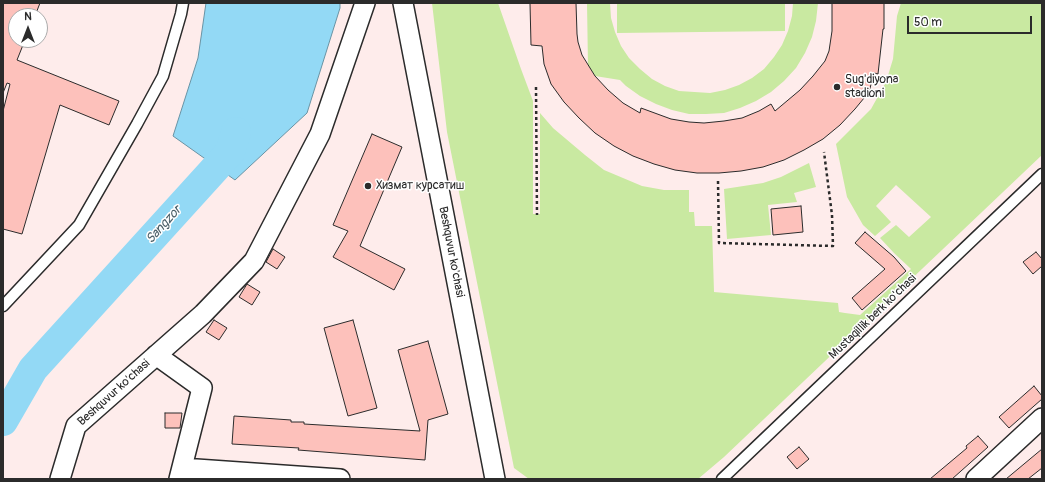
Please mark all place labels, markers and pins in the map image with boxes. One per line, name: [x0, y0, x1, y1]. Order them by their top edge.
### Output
place label: Sug'diyona stadioni: [845, 73, 898, 101]
marker: Sug'diyona stadioni: [832, 82, 842, 92]
place label: Хизмат курсатиш: [376, 179, 464, 193]
marker: Хизмат курсатиш: [363, 181, 373, 191]

